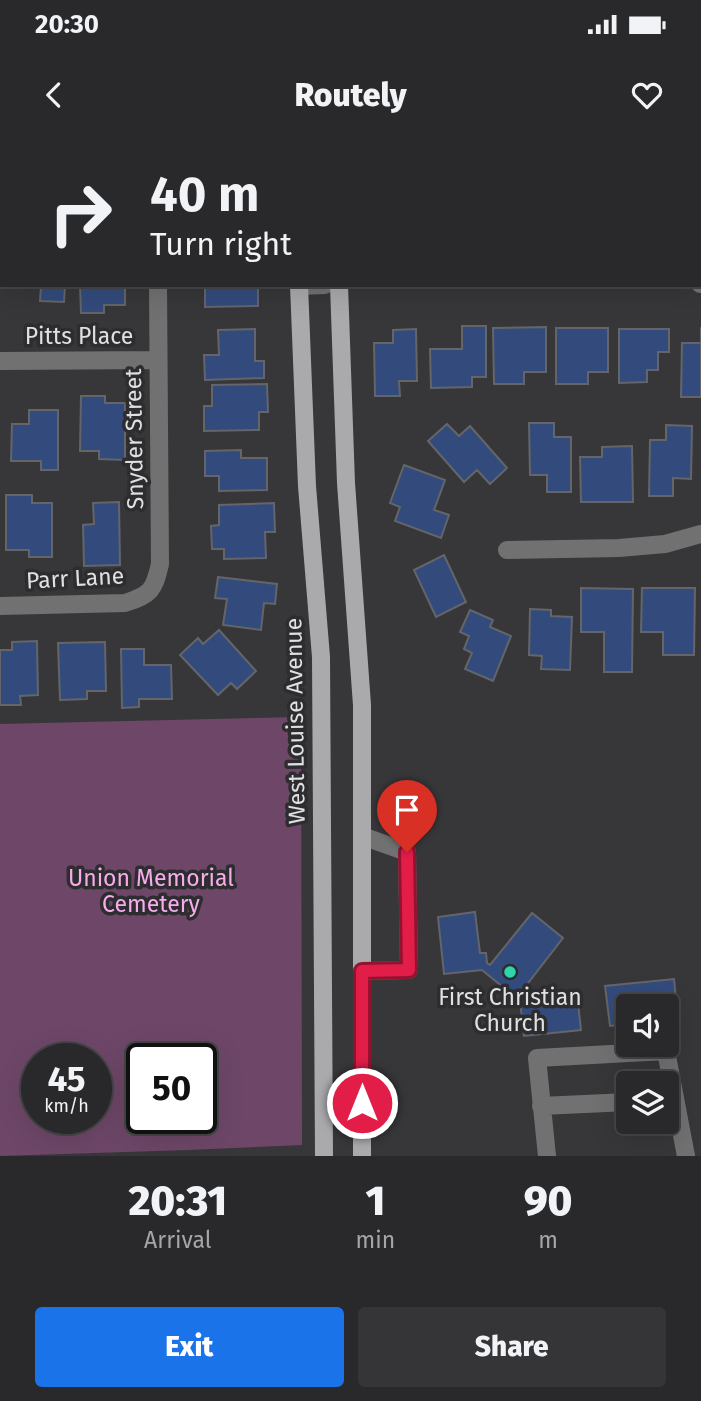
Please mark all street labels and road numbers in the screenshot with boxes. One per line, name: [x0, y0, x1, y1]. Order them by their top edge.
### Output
street label: Pitts Place: [25, 322, 133, 350]
street label: Snyder Street: [119, 368, 149, 510]
street label: Parr Lane: [25, 561, 125, 595]
street label: West Louise Avenue: [279, 618, 311, 824]

